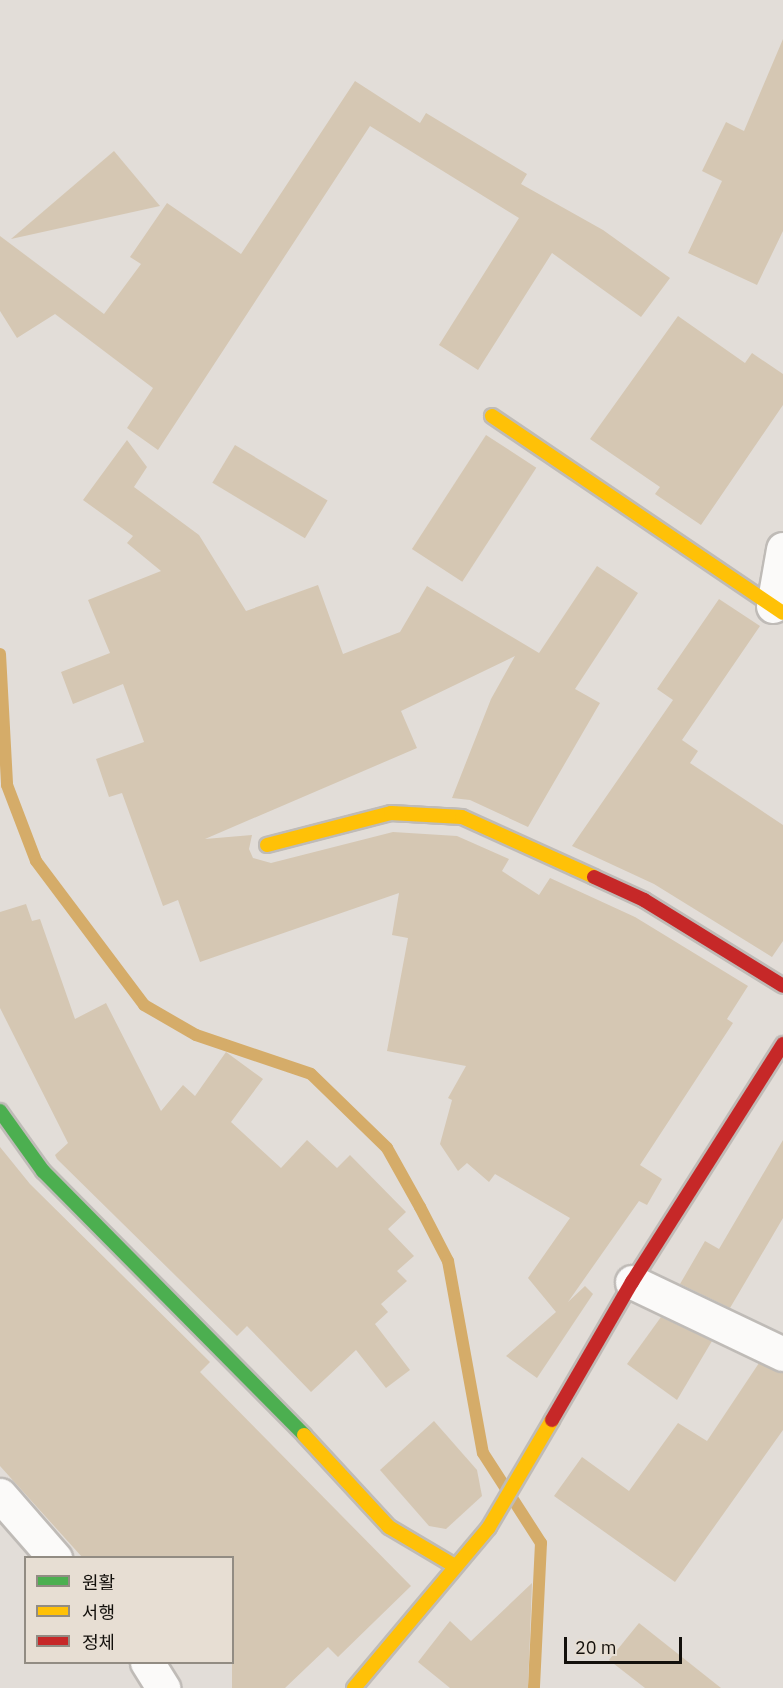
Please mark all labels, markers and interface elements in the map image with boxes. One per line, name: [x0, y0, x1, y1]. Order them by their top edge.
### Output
legend: [24, 1556, 234, 1664]
text: 원활: [82, 1571, 115, 1594]
text: 서행: [82, 1601, 115, 1624]
scale bar: [567, 1625, 686, 1663]
text: 정체: [82, 1631, 115, 1654]
text: 20 m: [575, 1636, 617, 1659]

